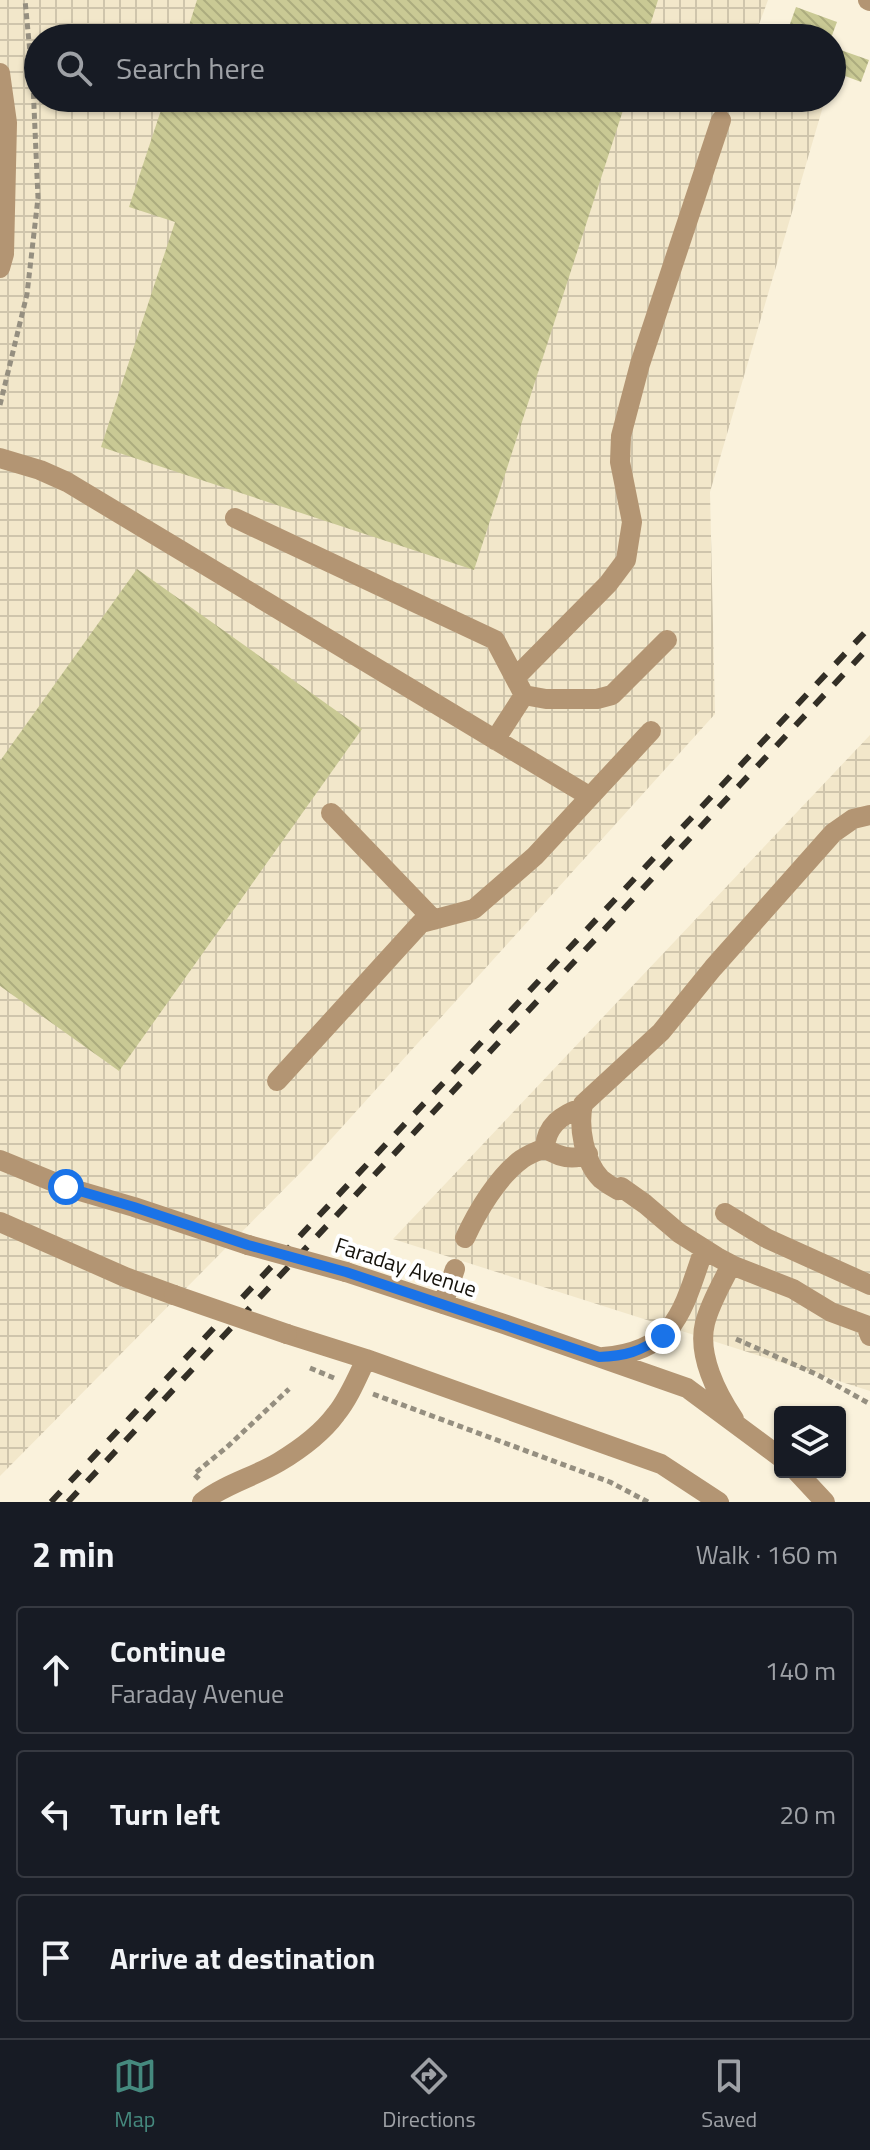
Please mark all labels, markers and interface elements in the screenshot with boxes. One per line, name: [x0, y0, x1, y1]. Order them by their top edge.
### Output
search box: [24, 24, 846, 112]
text: Search here: [116, 45, 265, 91]
icon: search: [52, 46, 96, 90]
route start: [48, 1169, 84, 1205]
street label: Faraday Avenue: [331, 1228, 481, 1306]
route end: [645, 1318, 681, 1354]
map controls: [774, 1406, 846, 1478]
button: layers: [774, 1406, 846, 1478]
text: 2 min: [32, 1528, 115, 1580]
text: Walk · 160 m: [696, 1535, 838, 1574]
text: Continue: [110, 1628, 226, 1674]
icon: ahead: [34, 1648, 78, 1692]
text: 140 m: [765, 1651, 836, 1690]
text: Faraday Avenue: [110, 1674, 284, 1713]
text: Turn left: [110, 1791, 220, 1837]
icon: left: [34, 1792, 78, 1836]
text: 20 m: [779, 1795, 836, 1834]
text: Arrive at destination: [110, 1935, 375, 1981]
icon: arrive: [34, 1936, 78, 1980]
tab: Map: [113, 2054, 157, 2136]
tab: Directions: [382, 2054, 476, 2136]
tab: Saved: [701, 2054, 757, 2136]

